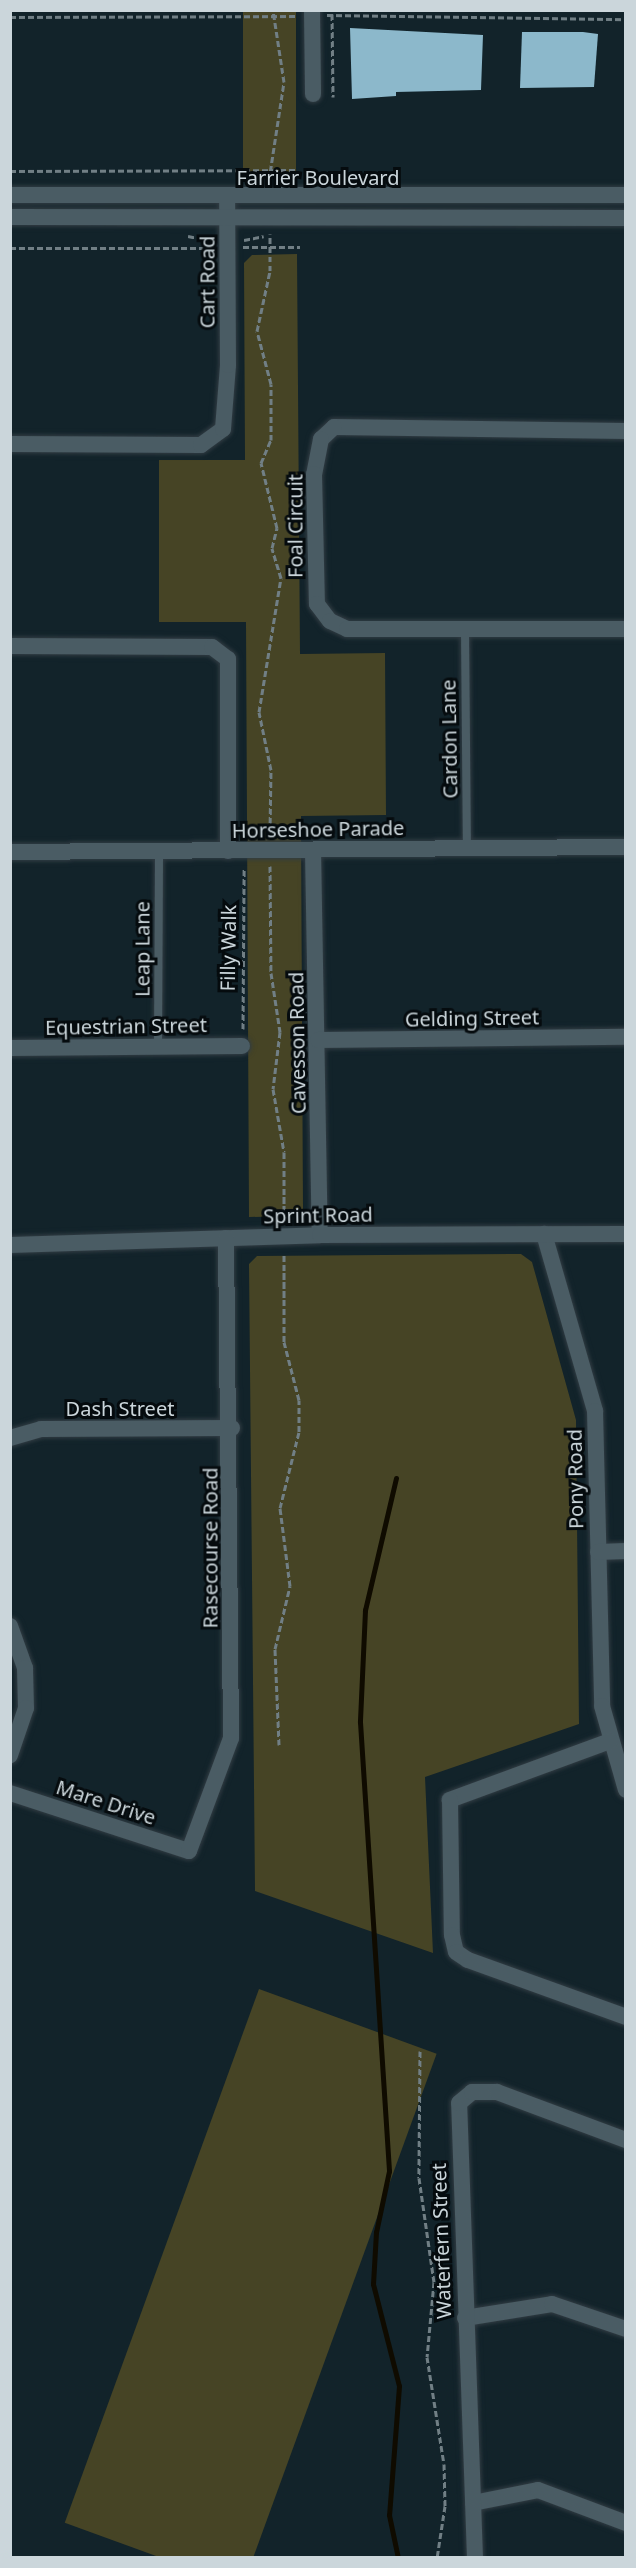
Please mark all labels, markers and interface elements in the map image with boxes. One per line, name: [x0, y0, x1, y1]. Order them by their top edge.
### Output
street label: Farrier Boulevard: [236, 165, 400, 189]
street label: Cart Road: [195, 236, 219, 328]
street label: Foal Circuit: [283, 474, 307, 578]
street label: Cardon Lane: [436, 679, 462, 799]
street label: Horseshoe Parade: [232, 815, 404, 843]
street label: Leap Lane: [130, 901, 154, 997]
street label: Filly Walk: [215, 905, 241, 991]
street label: Cavesson Road: [284, 972, 310, 1114]
street label: Gelding Street: [405, 1005, 539, 1031]
street label: Equestrian Street: [45, 1013, 207, 1039]
street label: Sprint Road: [263, 1202, 373, 1228]
street label: Dash Street: [66, 1396, 174, 1420]
street label: Pony Road: [562, 1429, 588, 1529]
street label: Rasecourse Road: [198, 1468, 222, 1628]
street label: Mare Drive: [53, 1775, 159, 1829]
street label: Waterfern Street: [426, 2163, 456, 2319]

